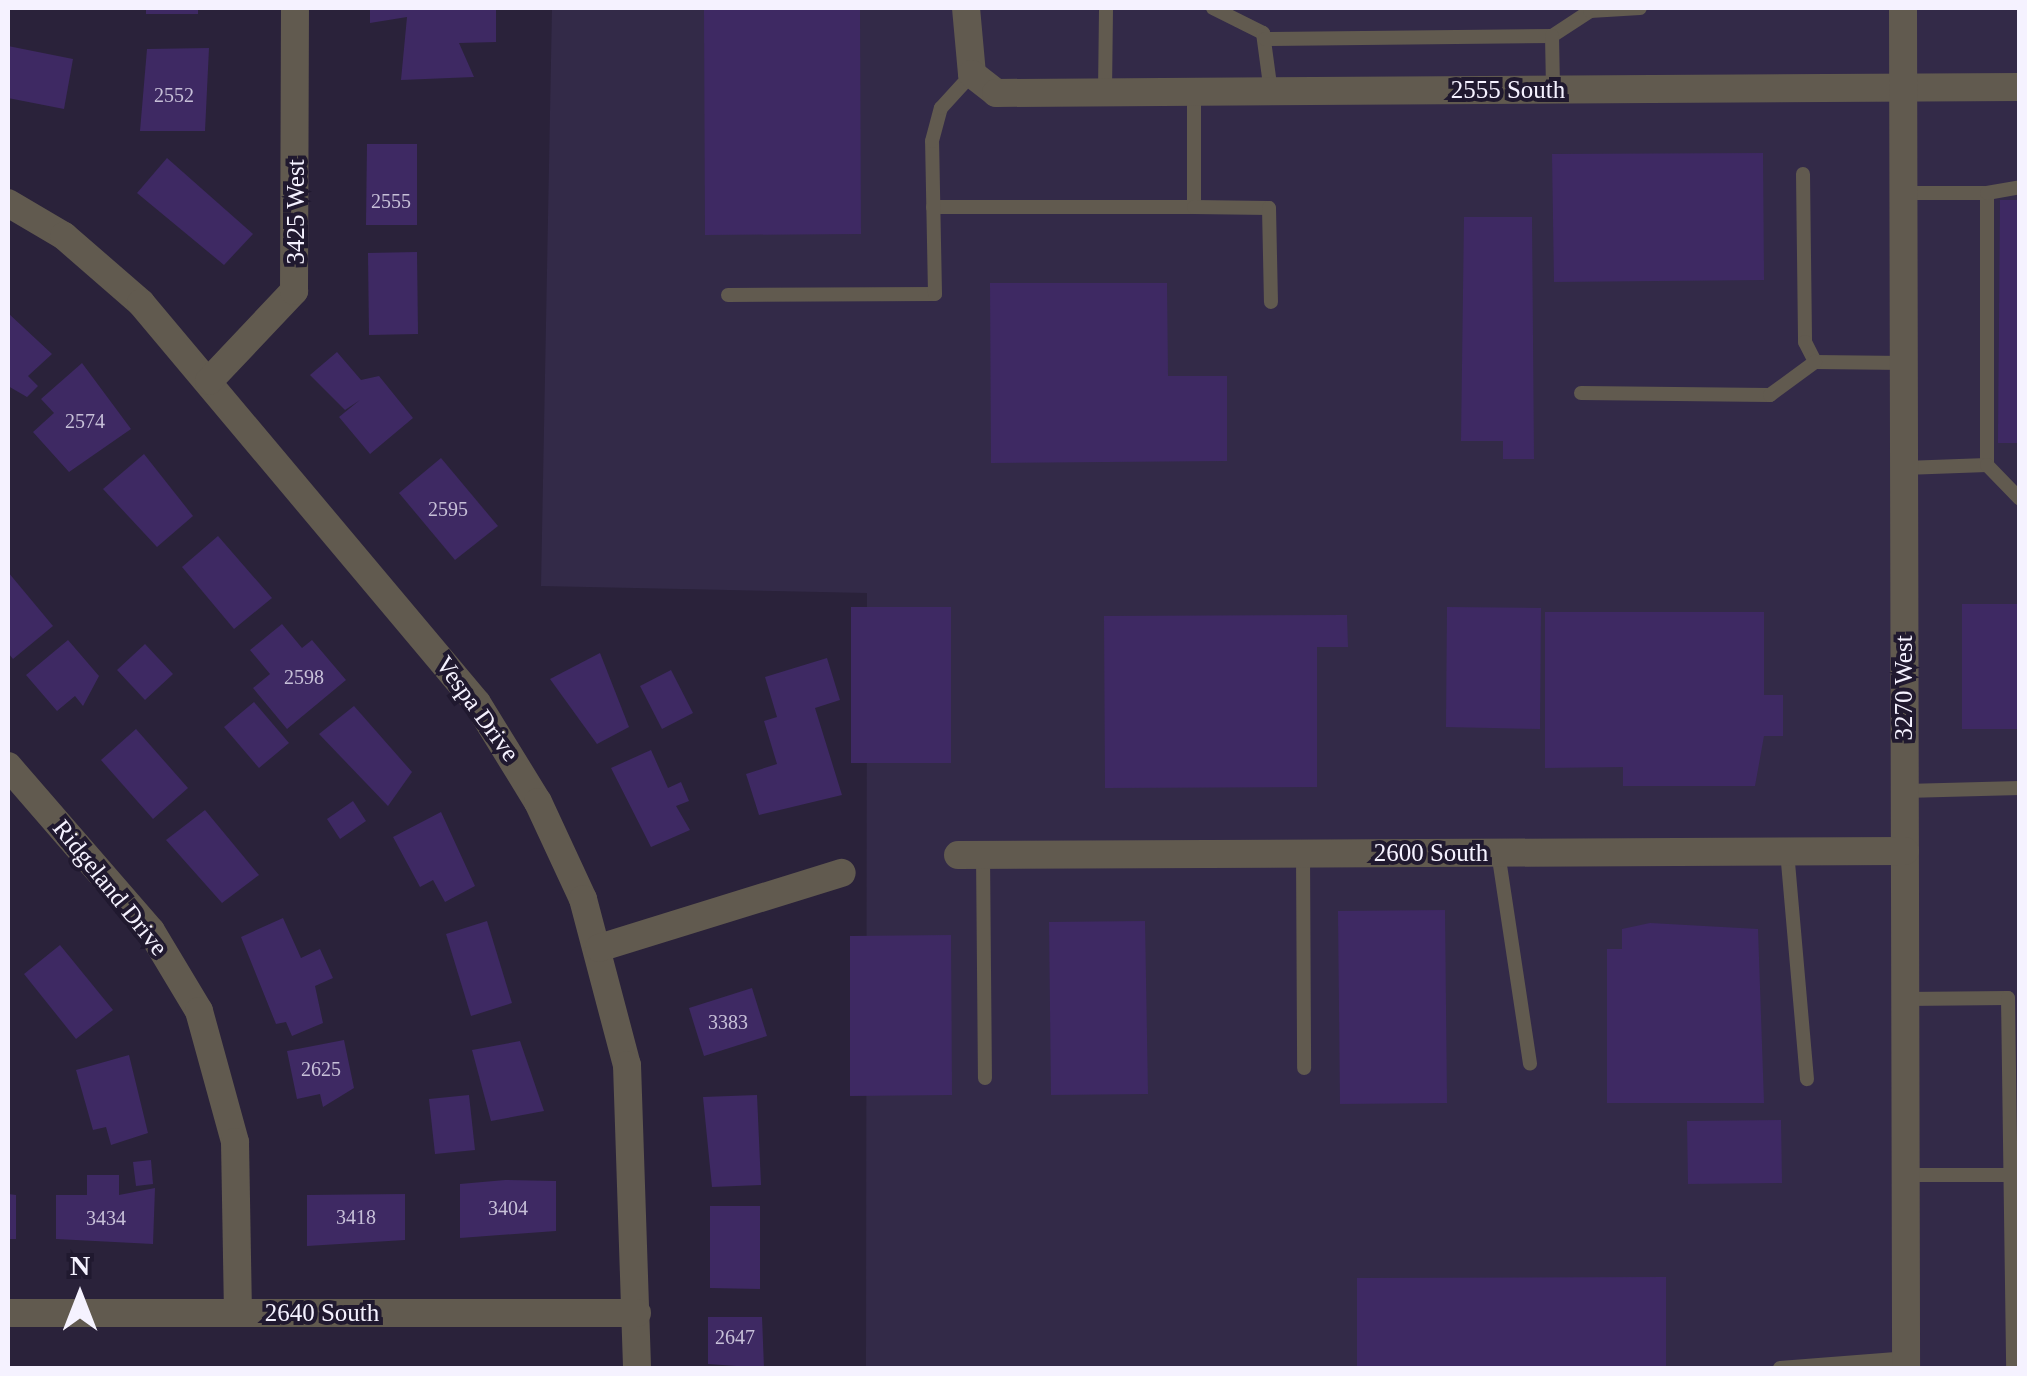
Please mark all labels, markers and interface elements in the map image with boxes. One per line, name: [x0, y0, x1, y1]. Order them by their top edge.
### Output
street label: 2555 South: [1451, 75, 1565, 105]
house number: 2552: [154, 83, 194, 107]
street label: 3425 West: [281, 159, 311, 265]
house number: 2555: [371, 189, 411, 213]
house number: 2574: [65, 409, 105, 433]
house number: 2595: [428, 497, 468, 521]
street label: 3270 West: [1889, 635, 1919, 741]
street label: Vespa Drive: [429, 650, 525, 768]
house number: 2598: [284, 665, 324, 689]
street label: Ridgeland Drive: [46, 814, 174, 962]
street label: 2600 South: [1374, 838, 1488, 868]
house number: 3383: [708, 1010, 748, 1034]
house number: 2625: [301, 1057, 341, 1081]
house number: 3404: [488, 1196, 528, 1220]
house number: 3418: [336, 1205, 376, 1229]
house number: 3434: [86, 1206, 126, 1230]
north arrow: [30, 1246, 130, 1346]
text: N: [70, 1250, 90, 1281]
street label: 2640 South: [265, 1298, 379, 1328]
house number: 2647: [715, 1325, 755, 1349]

